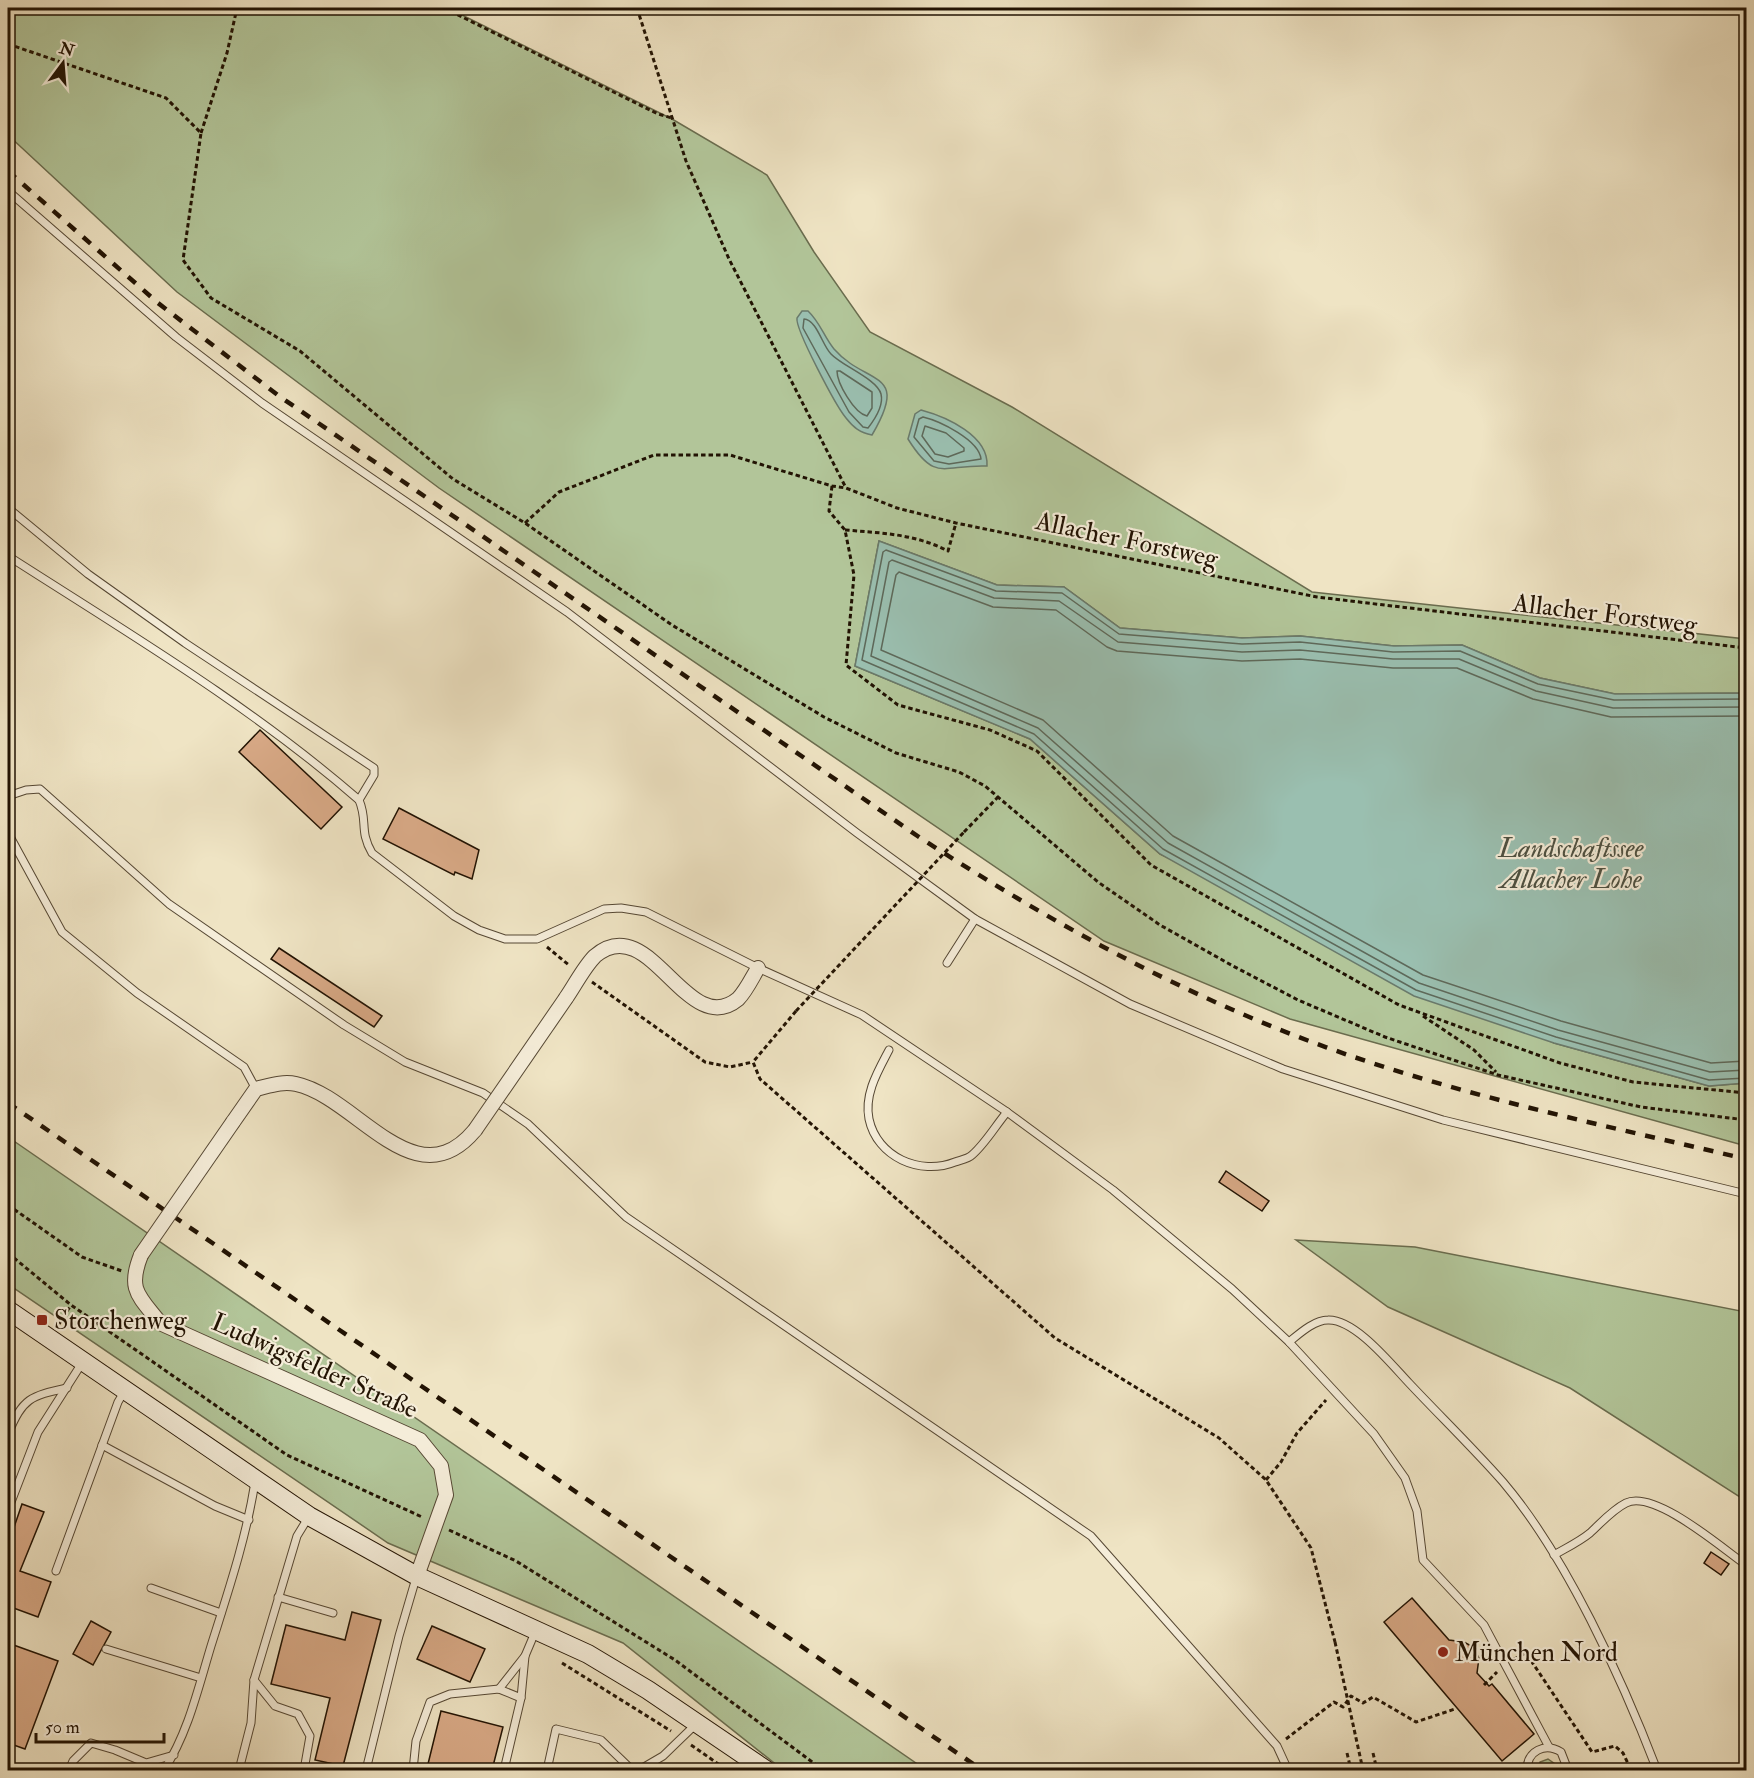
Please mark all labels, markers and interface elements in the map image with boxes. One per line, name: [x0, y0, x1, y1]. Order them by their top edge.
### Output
north arrow: [33, 33, 93, 93]
text: N: [56, 38, 77, 61]
street label: Allacher Forstweg: [1032, 505, 1222, 575]
street label: Allacher Forstweg: [1510, 587, 1700, 641]
water label: Landschaftssee Allacher Lohe: [1497, 832, 1645, 896]
place label: Storchenweg: [54, 1305, 188, 1337]
street label: Ludwigsfelder Straße: [207, 1306, 423, 1426]
marker: Storchenweg: [35, 1313, 49, 1327]
place label: München Nord: [1455, 1637, 1618, 1669]
marker: München Nord: [1436, 1645, 1450, 1659]
scale bar: [36, 1706, 164, 1744]
text: 50 m: [45, 1716, 80, 1739]

